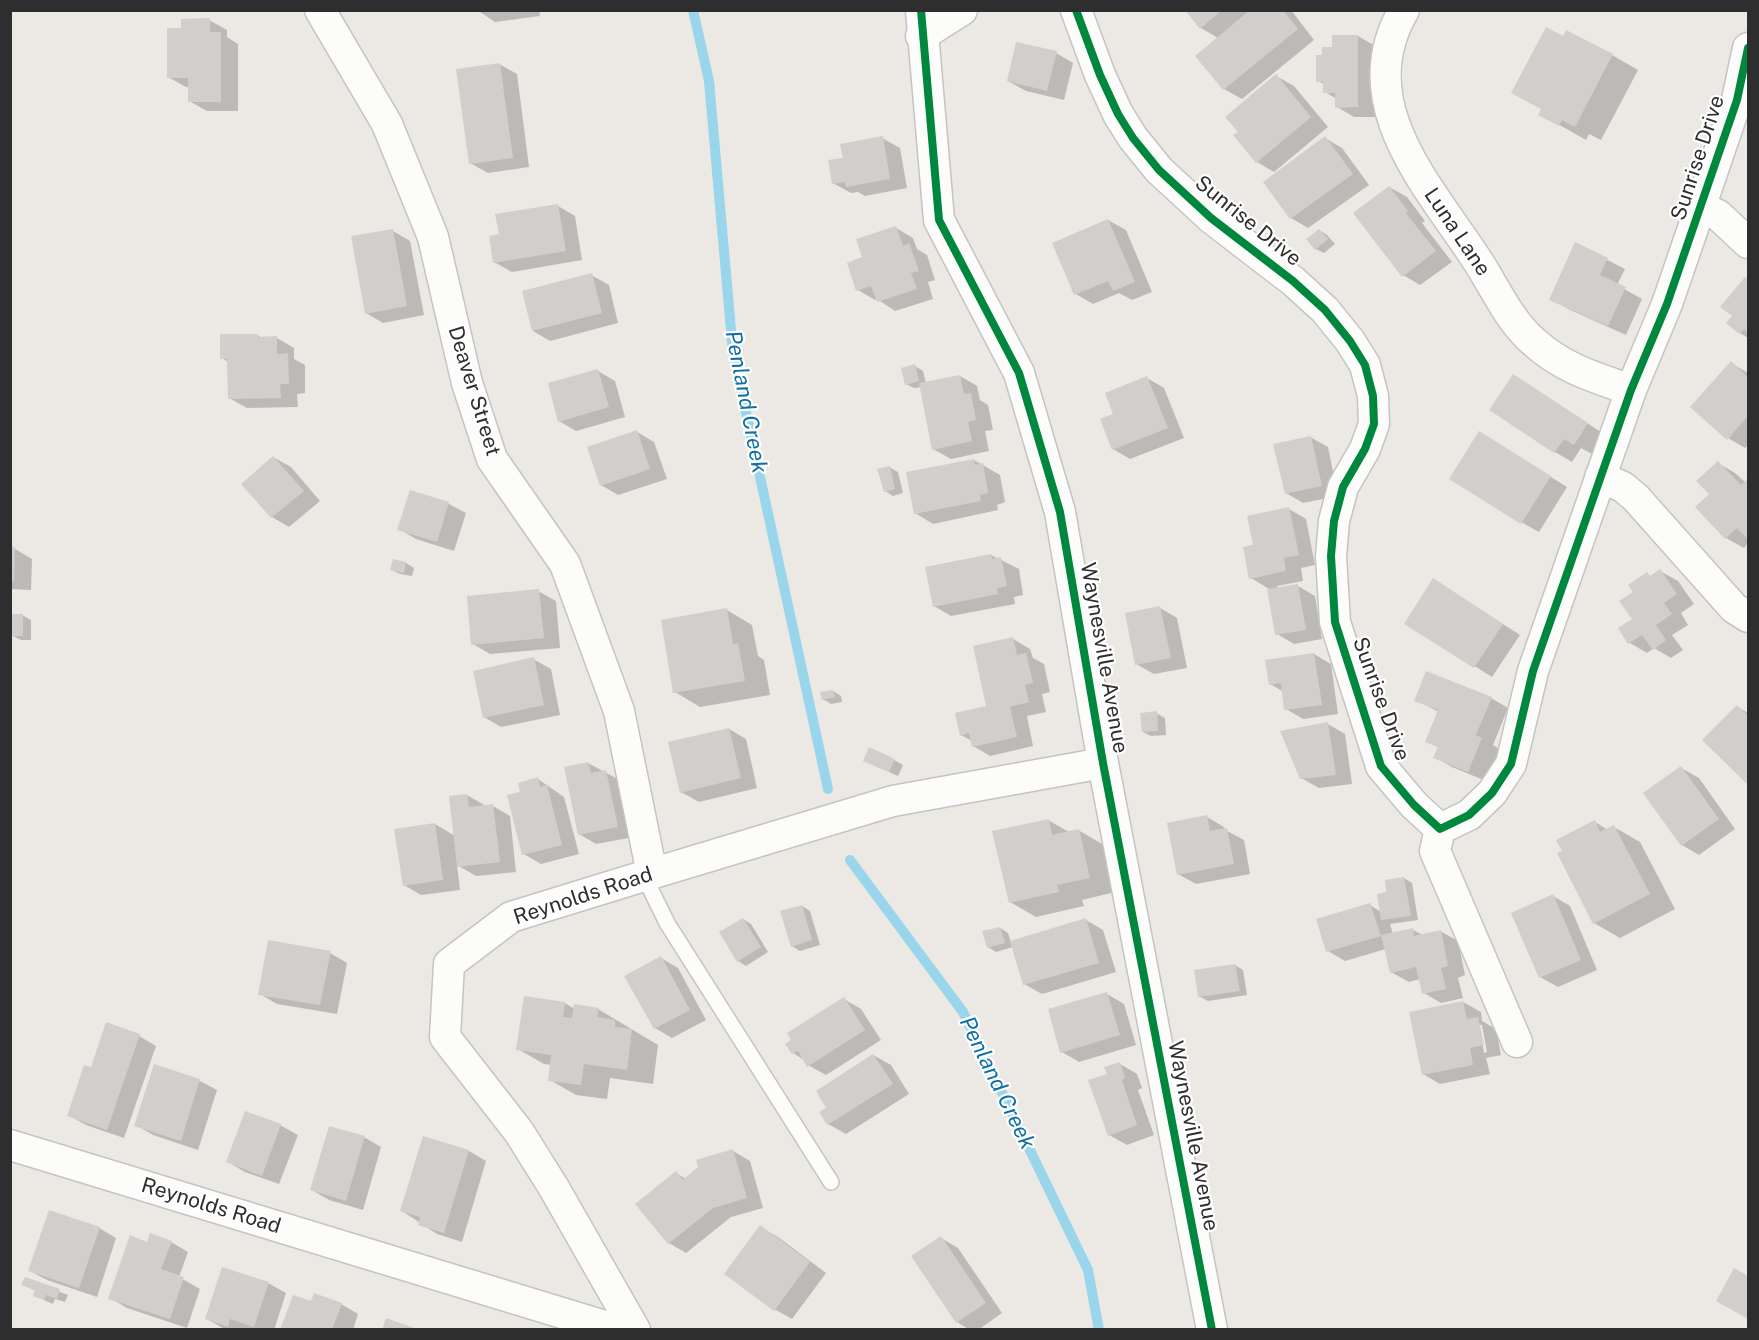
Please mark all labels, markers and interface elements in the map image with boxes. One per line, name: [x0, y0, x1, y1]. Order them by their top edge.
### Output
street label: Sunrise Drive: [1666, 92, 1730, 224]
street label: Sunrise Drive: [1190, 170, 1306, 272]
street label: Luna Lane: [1418, 183, 1496, 281]
street label: Deaver Street: [442, 323, 506, 459]
water label: Penland Creek: [719, 329, 773, 475]
street label: Waynesville Avenue: [1075, 561, 1133, 755]
street label: Sunrise Drive: [1347, 634, 1415, 764]
street label: Reynolds Road: [510, 862, 656, 930]
water label: Penland Creek: [953, 1012, 1041, 1154]
street label: Waynesville Avenue: [1162, 1039, 1224, 1233]
street label: Reynolds Road: [138, 1173, 284, 1239]

